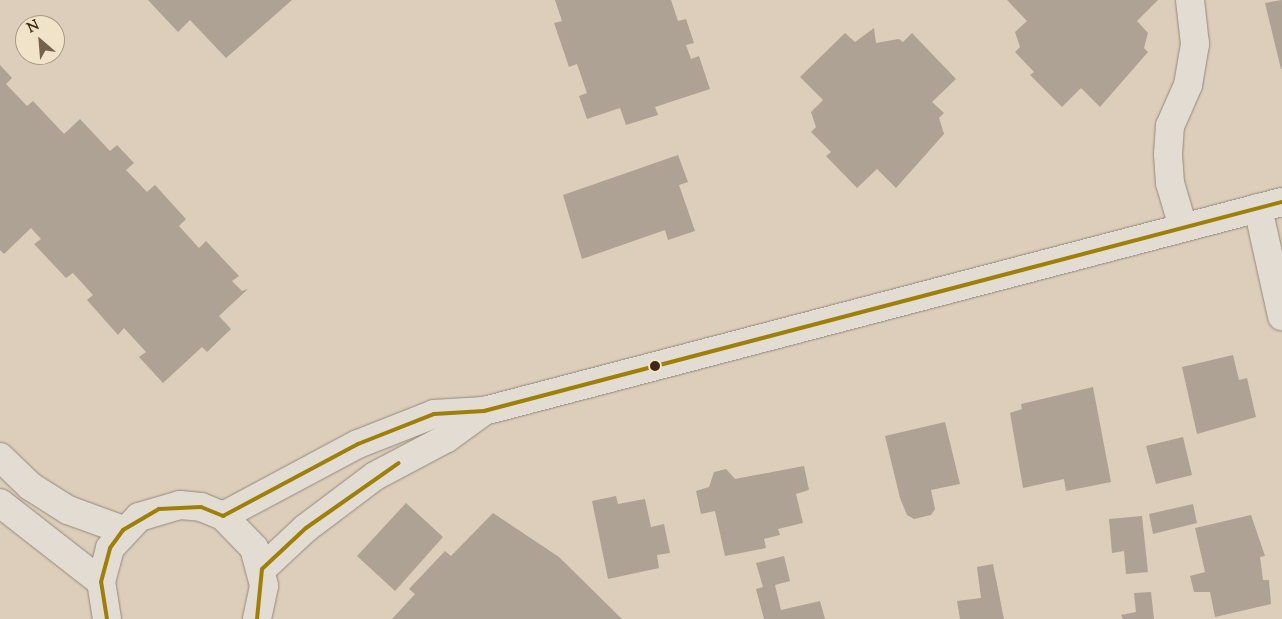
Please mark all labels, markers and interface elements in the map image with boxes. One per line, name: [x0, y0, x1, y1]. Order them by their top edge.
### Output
north arrow: [15, 15, 65, 65]
text: N: [24, 16, 43, 39]
unlabelled marker: [650, 361, 660, 371]

